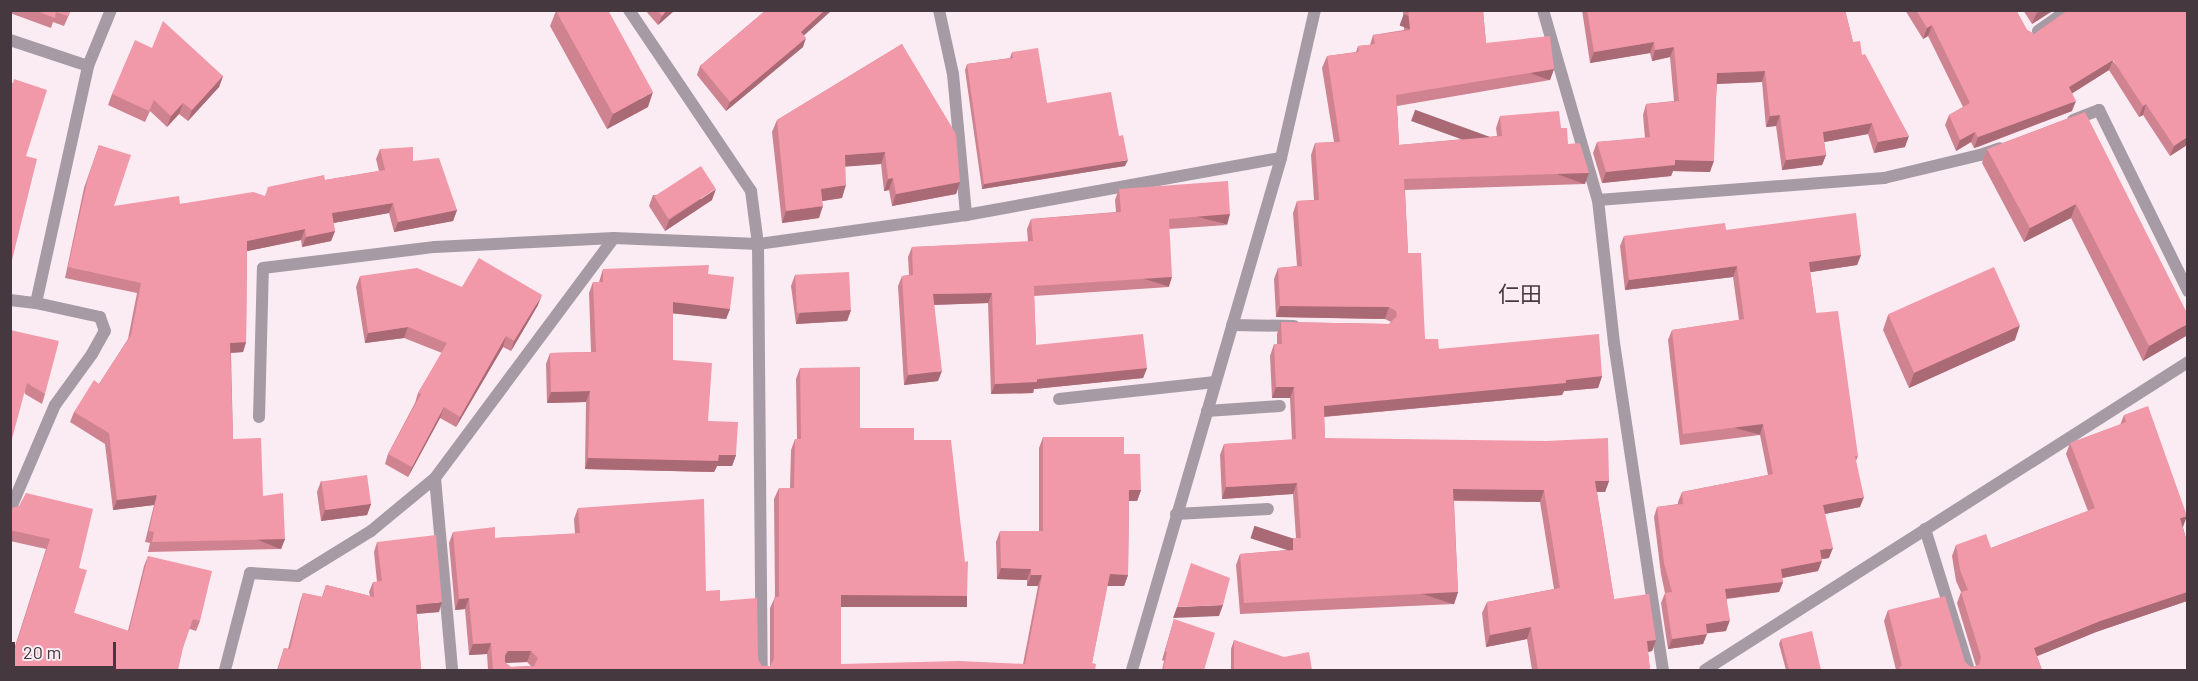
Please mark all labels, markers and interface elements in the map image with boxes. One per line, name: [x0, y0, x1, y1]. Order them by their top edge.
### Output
district label: 仁田: [1498, 281, 1542, 307]
scale bar: [15, 630, 118, 668]
text: 20 m: [23, 641, 61, 663]

